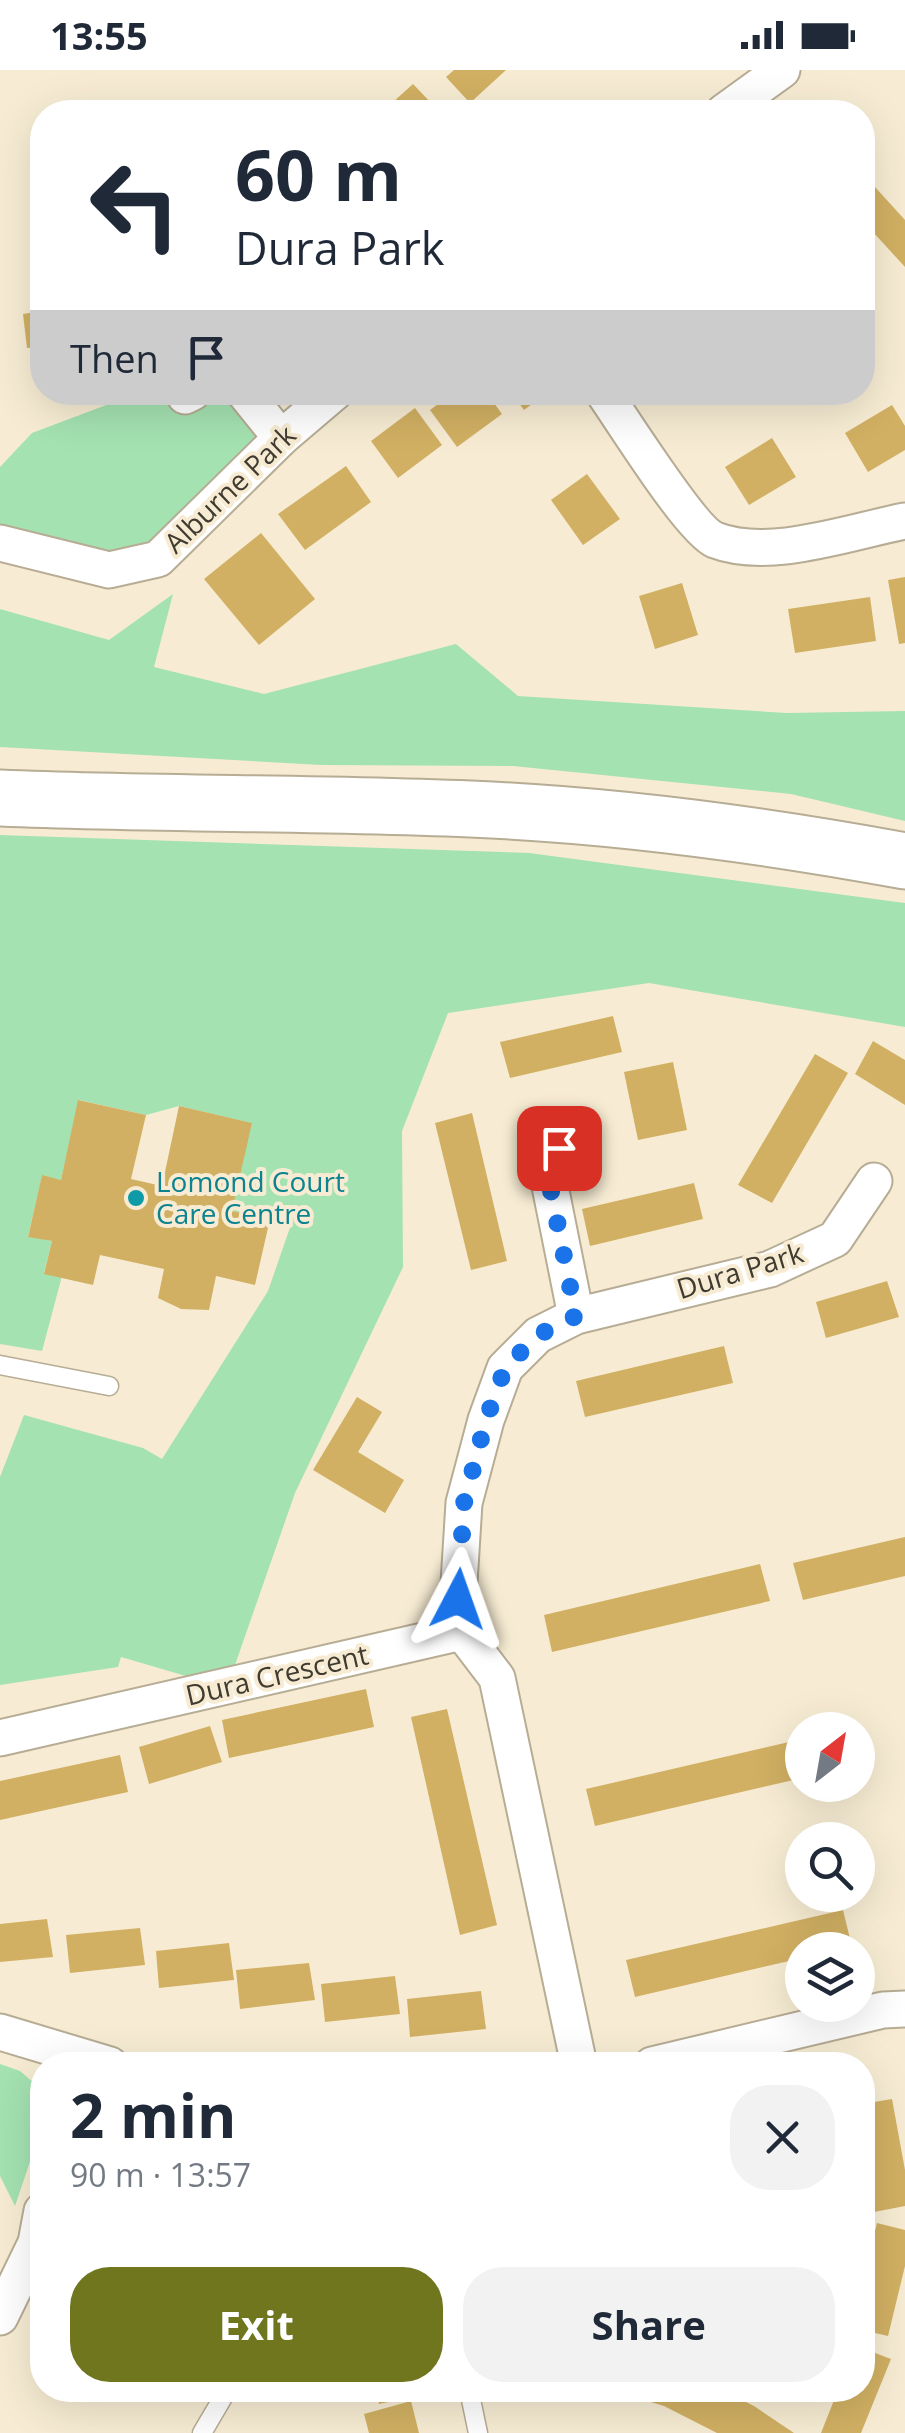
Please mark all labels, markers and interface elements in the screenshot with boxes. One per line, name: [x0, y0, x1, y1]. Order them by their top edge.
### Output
text: 13:55: [50, 9, 148, 61]
text: 60 m: [235, 126, 402, 222]
icon: left: [70, 140, 200, 270]
text: Dura Park: [235, 217, 444, 278]
icon: arrive: [179, 330, 234, 385]
text: Then: [70, 332, 159, 384]
street label: Alburne Park: [155, 416, 304, 561]
pin: [517, 1106, 602, 1191]
icon: arrive: [532, 1121, 587, 1176]
place label: Lomond Court Care Centre: [156, 1162, 345, 1232]
marker: Lomond Court Care Centre: [125, 1187, 147, 1209]
street label: Dura Park: [672, 1233, 808, 1307]
position arrow: [406, 1547, 510, 1651]
street label: Dura Crescent: [182, 1635, 372, 1713]
north arrow: [785, 1712, 875, 1802]
map controls: [785, 1712, 875, 2022]
button: search: [785, 1822, 875, 1912]
button: layers: [785, 1932, 875, 2022]
text: 2 min: [70, 2074, 237, 2156]
button: close: [730, 2085, 835, 2190]
text: 90 m · 13:57: [70, 2153, 251, 2196]
button: Exit: [70, 2267, 443, 2382]
button: Share: [463, 2267, 835, 2382]

